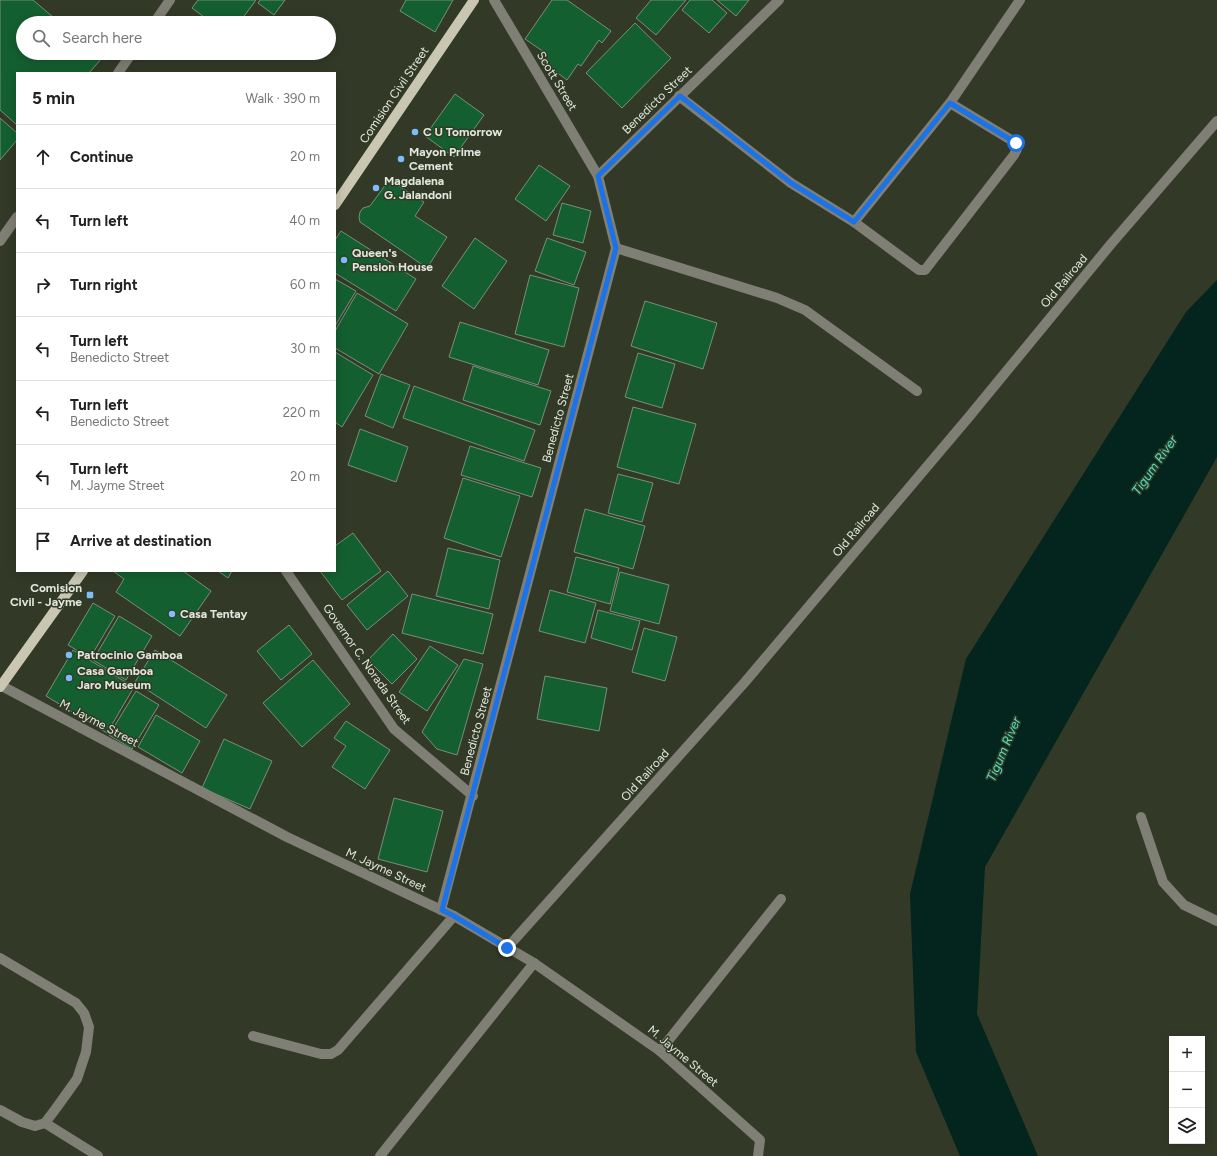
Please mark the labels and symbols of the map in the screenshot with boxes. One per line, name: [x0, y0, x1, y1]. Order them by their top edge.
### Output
street label: Comision Civil Street: [357, 44, 432, 146]
street label: Scott Street: [534, 49, 580, 113]
street label: Benedicto Street: [619, 63, 695, 137]
place label: C U Tomorrow: [423, 125, 502, 139]
marker: C U Tomorrow: [410, 127, 420, 137]
route start: [1007, 134, 1025, 152]
place label: Mayon Prime Cement: [409, 145, 481, 173]
marker: Mayon Prime Cement: [396, 154, 406, 164]
place label: Magdalena G. Jalandoni: [384, 174, 452, 202]
marker: Magdalena G. Jalandoni: [371, 183, 381, 193]
place label: Queen's Pension House: [352, 246, 433, 274]
street label: Old Railroad: [1038, 252, 1090, 310]
marker: Queen's Pension House: [339, 255, 349, 265]
street label: Benedicto Street: [539, 372, 577, 464]
water label: Tigum River: [1129, 432, 1181, 498]
street label: Old Railroad: [830, 501, 882, 559]
place label: Comision Civil - Jayme: [10, 581, 82, 609]
marker: Comision Civil - Jayme: [85, 590, 95, 600]
street label: Governor C. Norada Street: [320, 601, 414, 727]
place label: Casa Tentay: [180, 607, 248, 621]
marker: Casa Tentay: [167, 609, 177, 619]
place label: Patrocinio Gamboa: [77, 648, 183, 662]
marker: Patrocinio Gamboa: [64, 650, 74, 660]
place label: Casa Gamboa Jaro Museum: [77, 664, 153, 692]
marker: Casa Gamboa Jaro Museum: [64, 673, 74, 683]
street label: Benedicto Street: [457, 685, 495, 777]
street label: M. Jayme Street: [57, 696, 141, 750]
water label: Tigum River: [983, 714, 1024, 784]
street label: Old Railroad: [618, 746, 672, 804]
street label: M. Jayme Street: [343, 845, 429, 895]
route end: [498, 939, 516, 957]
street label: M. Jayme Street: [645, 1023, 721, 1090]

